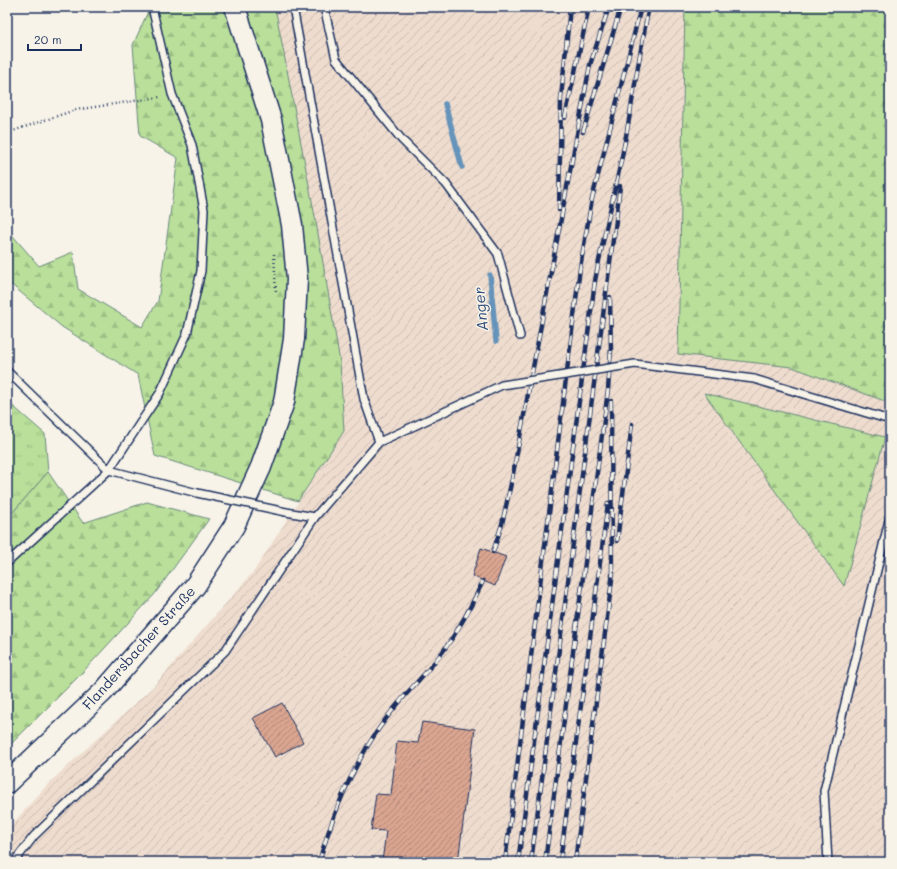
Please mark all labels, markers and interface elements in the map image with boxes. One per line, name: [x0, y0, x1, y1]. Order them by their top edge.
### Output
scale bar: [28, 26, 81, 52]
text: 20 m: [34, 31, 62, 47]
water label: Anger: [468, 286, 492, 332]
street label: Flandersbacher Straße: [78, 582, 199, 714]

